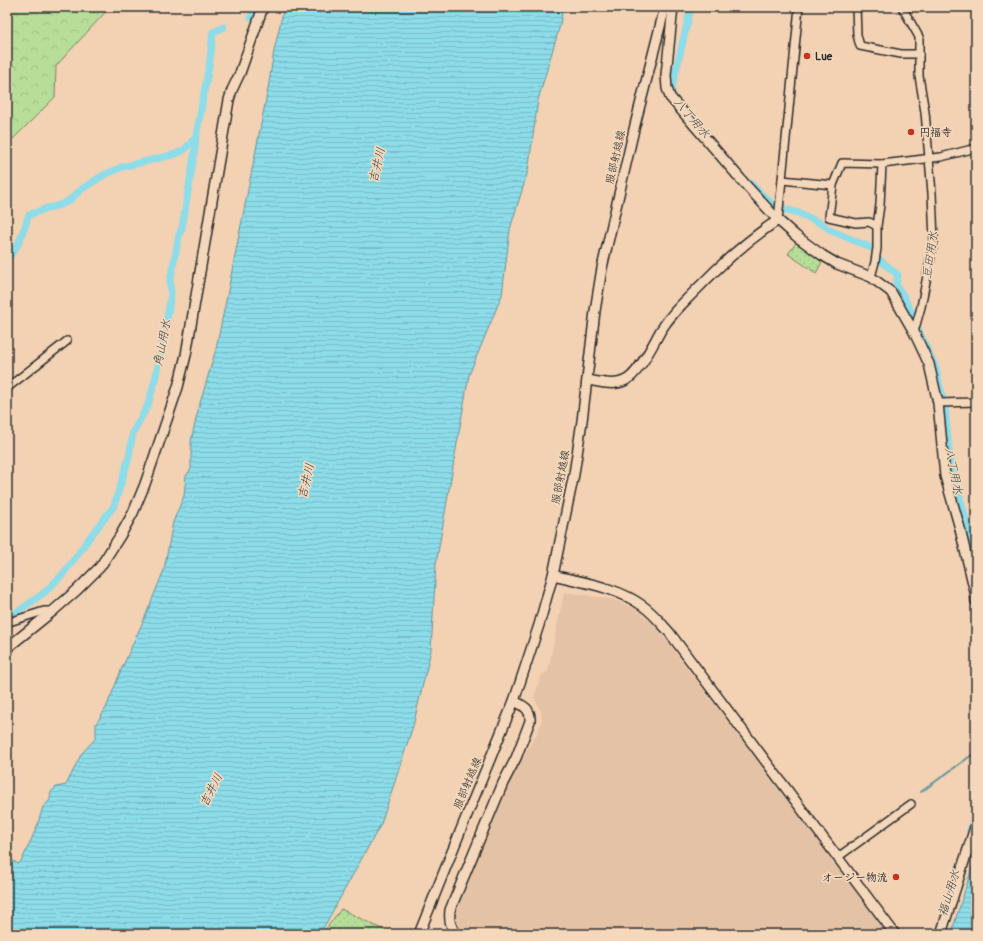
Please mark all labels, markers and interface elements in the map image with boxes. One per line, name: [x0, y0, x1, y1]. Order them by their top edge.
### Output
place label: Lue: [815, 50, 833, 63]
marker: Lue: [802, 51, 812, 61]
water label: 八丁用水: [670, 95, 713, 142]
place label: 円福寺: [919, 126, 952, 139]
marker: 円福寺: [906, 127, 916, 137]
street label: 服部射越線: [603, 129, 628, 185]
water label: 吉井川: [366, 146, 389, 184]
water label: 豆田用水: [919, 230, 942, 280]
water label: 角山用水: [151, 318, 174, 368]
water label: 八丁用水: [941, 446, 966, 496]
street label: 服部射越線: [549, 449, 572, 505]
water label: 吉井川: [295, 462, 318, 500]
street label: 服部射越線: [451, 755, 484, 811]
water label: 吉井川: [197, 771, 226, 810]
water label: 福山用水: [935, 868, 964, 918]
place label: オージー物流: [822, 871, 888, 884]
marker: オージー物流: [891, 872, 901, 882]

